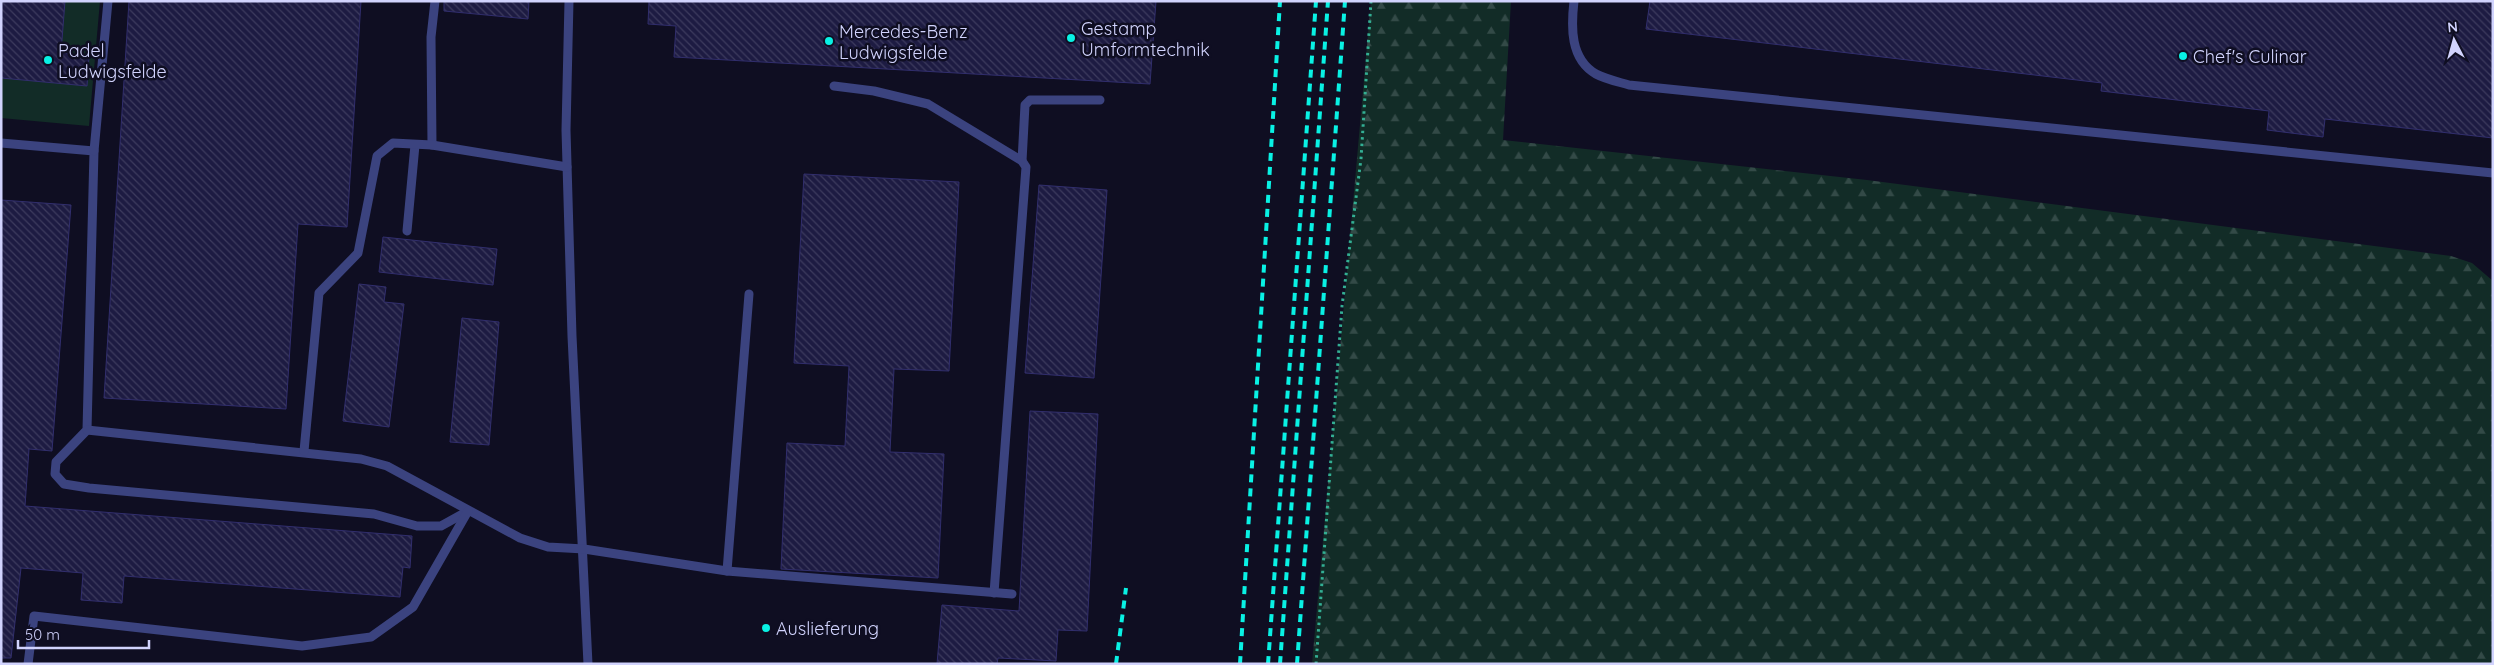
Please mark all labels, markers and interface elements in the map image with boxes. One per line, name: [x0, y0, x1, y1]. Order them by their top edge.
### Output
north arrow: [2429, 15, 2479, 65]
place label: Gestamp Umformtechnik: [1081, 17, 1210, 61]
text: N: [2447, 18, 2459, 37]
place label: Mercedes-Benz Ludwigsfelde: [839, 20, 968, 64]
marker: Gestamp Umformtechnik: [1065, 32, 1077, 44]
marker: Mercedes-Benz Ludwigsfelde: [823, 35, 835, 47]
place label: Padel Ludwigsfelde: [58, 39, 167, 83]
place label: Chef's Culinar: [2193, 45, 2307, 68]
marker: Chef's Culinar: [2177, 50, 2189, 62]
marker: Padel Ludwigsfelde: [42, 54, 54, 66]
place label: Auslieferung: [776, 617, 879, 640]
scale bar: [18, 618, 149, 650]
marker: Auslieferung: [760, 622, 772, 634]
text: 50 m: [25, 625, 60, 644]

